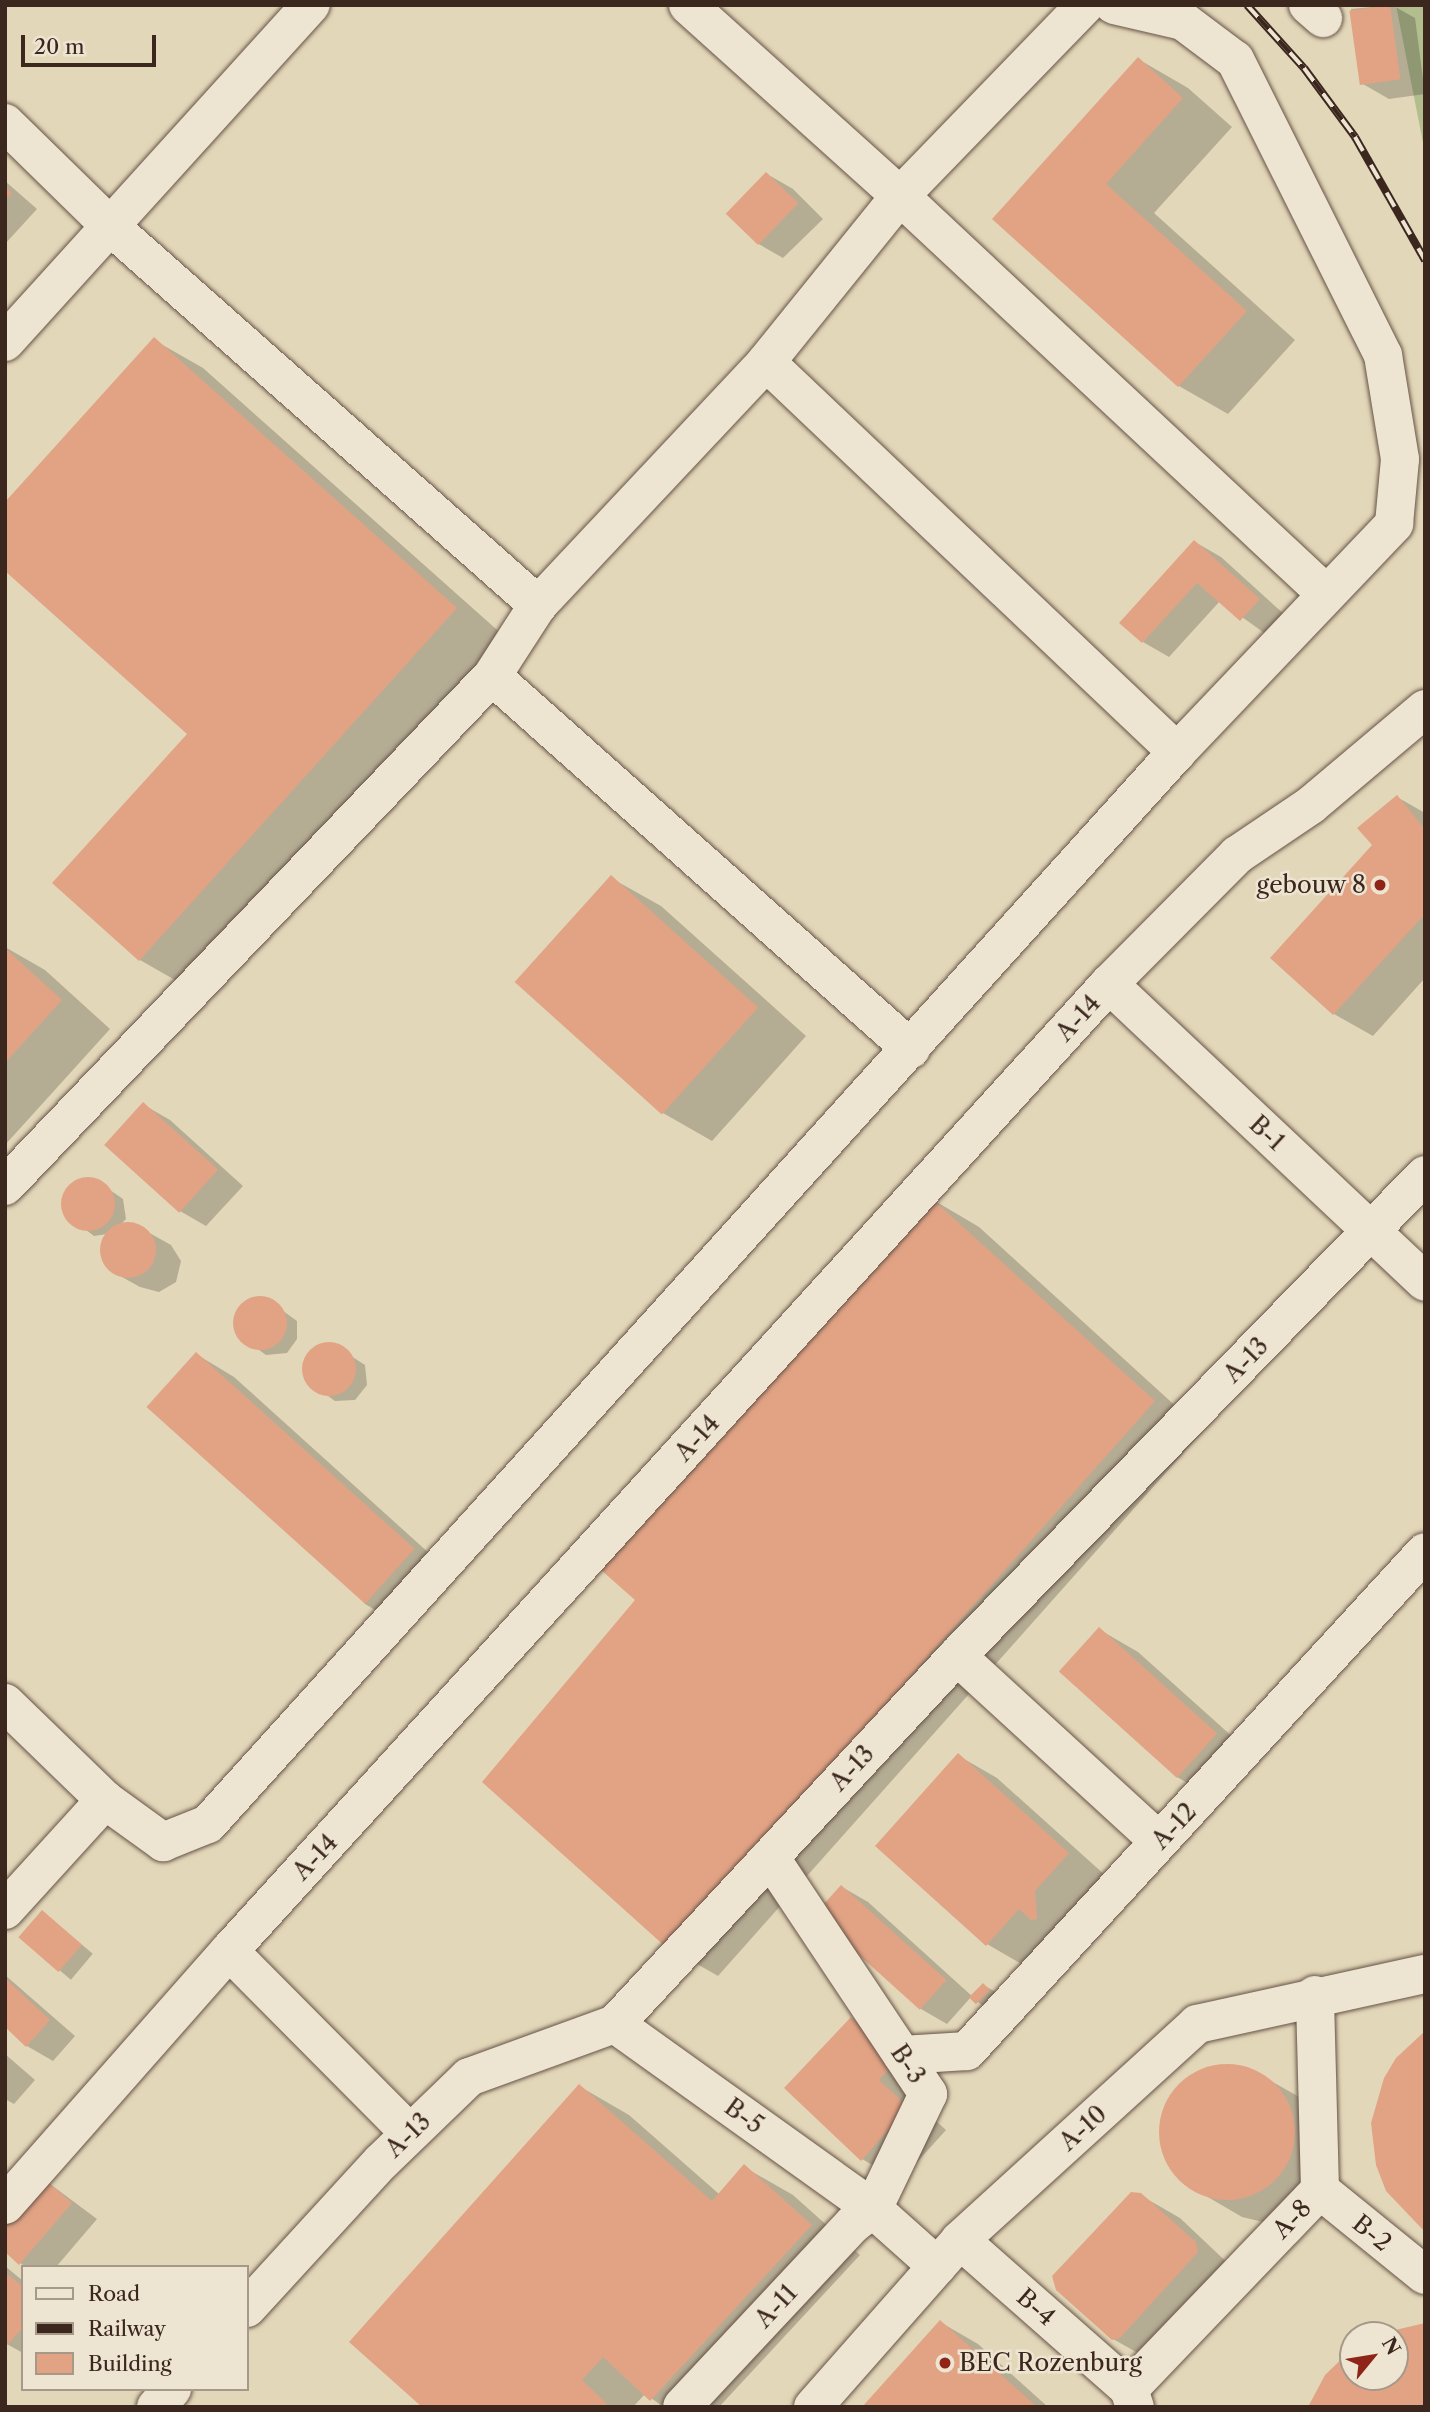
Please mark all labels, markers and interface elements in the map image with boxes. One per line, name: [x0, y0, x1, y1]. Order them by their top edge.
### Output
scale bar: [24, 21, 159, 65]
text: 20 m: [34, 34, 85, 59]
place label: gebouw 8: [1256, 871, 1366, 899]
marker: gebouw 8: [1372, 877, 1388, 893]
street label: A-14: [1050, 989, 1106, 1047]
street label: B-1: [1243, 1110, 1291, 1156]
street label: A-13: [1218, 1332, 1274, 1388]
street label: A-14: [669, 1409, 725, 1467]
street label: A-13: [824, 1739, 880, 1797]
street label: A-12: [1146, 1797, 1202, 1855]
street label: A-14: [287, 1828, 343, 1886]
street label: B-3: [885, 2039, 931, 2089]
street label: B-5: [719, 2092, 769, 2140]
street label: A-10: [1054, 2099, 1112, 2157]
street label: A-13: [380, 2107, 436, 2163]
street label: A-8: [1267, 2194, 1317, 2244]
street label: B-2: [1347, 2209, 1397, 2257]
legend: [21, 2265, 248, 2391]
street label: A-11: [749, 2279, 803, 2333]
text: Road: [88, 2281, 140, 2306]
street label: B-4: [1011, 2282, 1061, 2332]
text: Railway: [88, 2316, 166, 2341]
north arrow: [1339, 2321, 1409, 2391]
text: N: [1377, 2333, 1405, 2359]
place label: BEC Rozenburg: [959, 2349, 1142, 2377]
text: Building: [88, 2351, 172, 2376]
marker: BEC Rozenburg: [937, 2355, 953, 2371]

